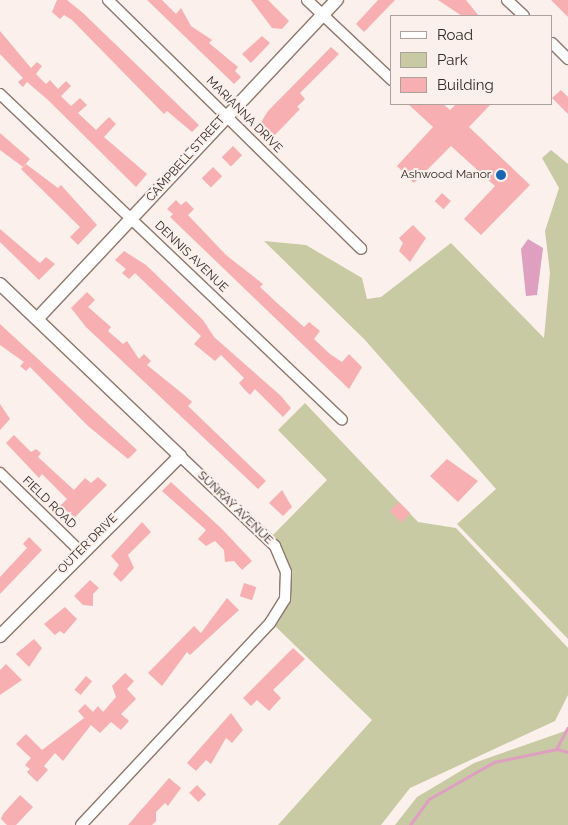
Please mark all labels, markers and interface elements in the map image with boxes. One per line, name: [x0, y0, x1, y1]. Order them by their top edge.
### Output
legend: [390, 15, 553, 105]
text: Road: [437, 26, 473, 44]
text: Park: [437, 51, 468, 69]
street label: MARIANNA DRIVE: [203, 74, 285, 156]
text: Building: [437, 76, 494, 94]
street label: CAMPBELL STREET: [144, 113, 228, 205]
place label: Ashwood Manor: [401, 168, 491, 182]
marker: Ashwood Manor: [495, 169, 507, 181]
street label: DENNIS AVENUE: [151, 218, 231, 296]
street label: SUNRAY AVENUE: [194, 468, 276, 548]
street label: FIELD ROAD: [19, 474, 79, 532]
street label: OUTER DRIVE: [55, 511, 121, 577]

